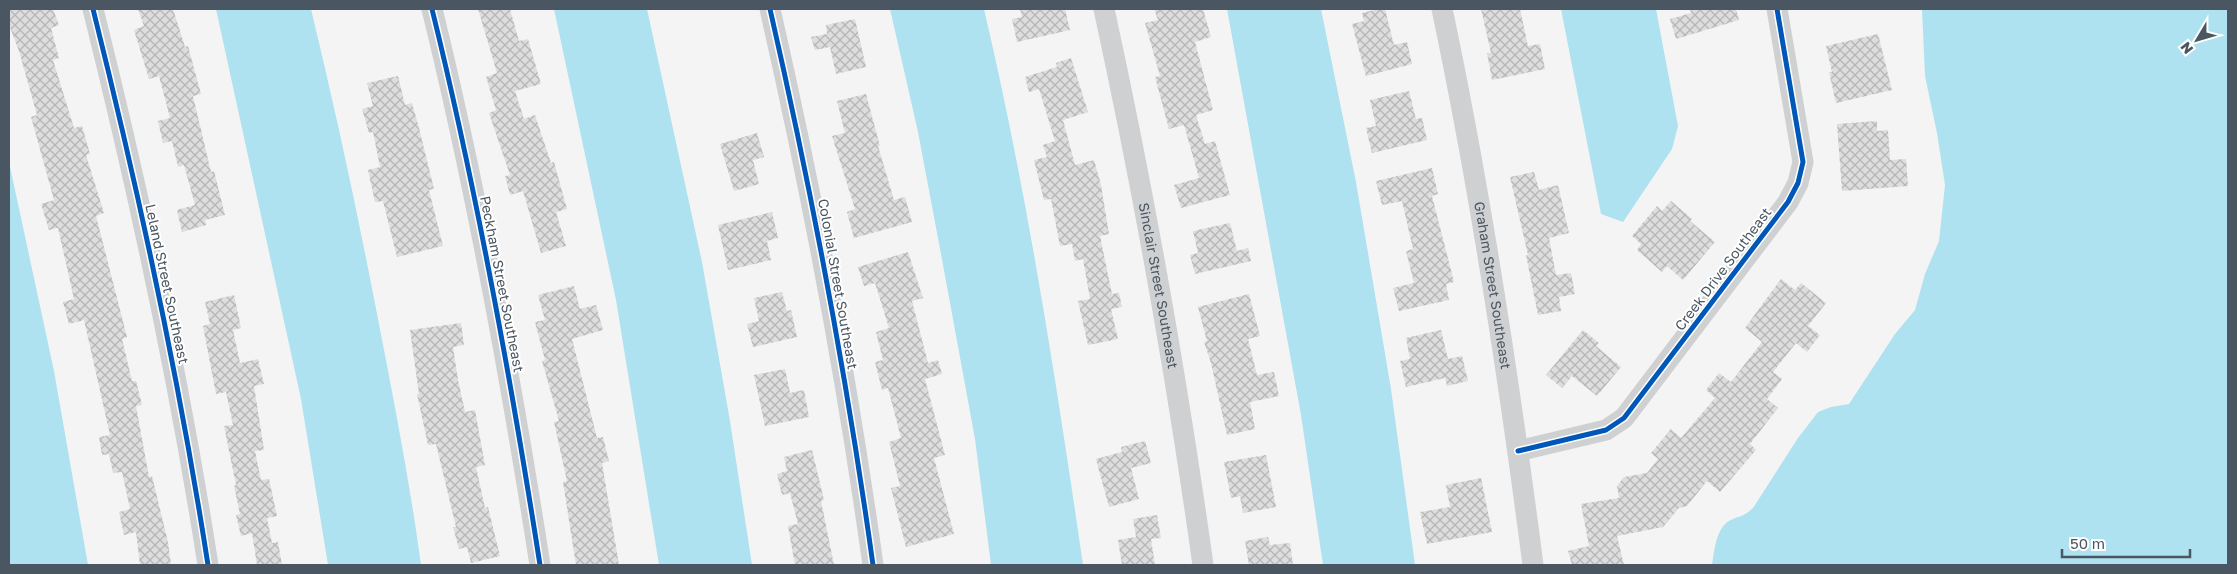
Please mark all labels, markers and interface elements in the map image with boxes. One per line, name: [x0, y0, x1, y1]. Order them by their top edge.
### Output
north arrow: [2172, 15, 2222, 65]
text: N: [2176, 39, 2196, 58]
street label: Peckham Street Southeast: [477, 194, 528, 373]
street label: Colonial Street Southeast: [815, 197, 862, 371]
street label: Graham Street Southeast: [1471, 200, 1515, 370]
street label: Sinclair Street Southeast: [1136, 201, 1182, 370]
street label: Leland Street Southeast: [142, 202, 193, 365]
street label: Creek Drive Southeast: [1671, 204, 1774, 334]
scale bar: [2062, 526, 2190, 558]
text: 50 m: [2070, 534, 2105, 552]

